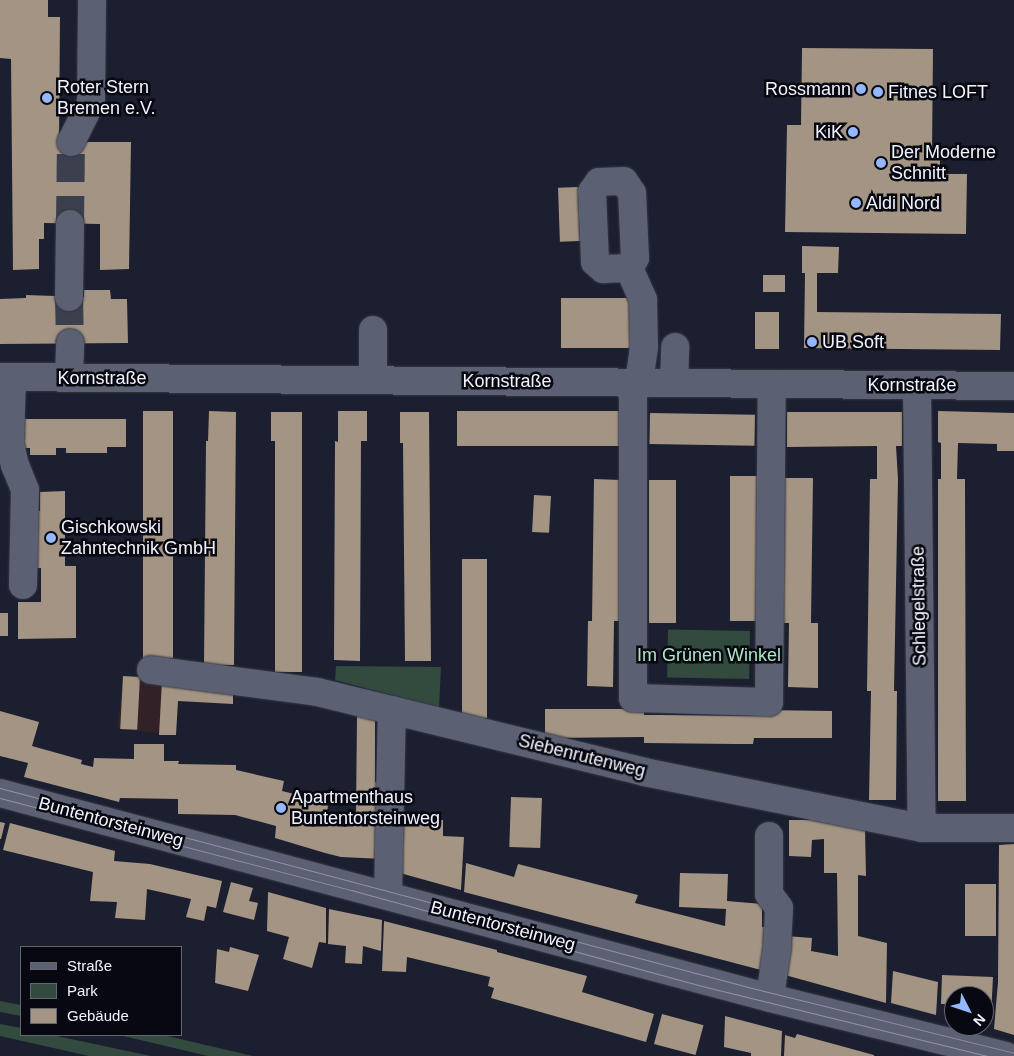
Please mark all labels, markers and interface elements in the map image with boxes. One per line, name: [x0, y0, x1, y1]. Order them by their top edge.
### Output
place label: Roter Stern Bremen e.V.: [57, 77, 155, 120]
place label: Rossmann: [765, 78, 851, 100]
place label: Fitnes LOFT: [888, 81, 988, 103]
marker: Rossmann: [855, 83, 867, 95]
marker: Fitnes LOFT: [872, 86, 884, 98]
marker: Roter Stern Bremen e.V.: [41, 92, 53, 104]
place label: KiK: [815, 121, 843, 143]
marker: KiK: [847, 126, 859, 138]
place label: Der Moderne Schnitt: [891, 142, 996, 184]
marker: Der Moderne Schnitt: [875, 157, 887, 169]
place label: Aldi Nord: [866, 192, 940, 214]
marker: Aldi Nord: [850, 197, 862, 209]
place label: UB Soft: [822, 331, 884, 353]
marker: UB Soft: [806, 336, 818, 348]
street label: Kornstraße: [57, 367, 147, 389]
street label: Kornstraße: [462, 370, 552, 392]
street label: Kornstraße: [867, 374, 957, 396]
place label: Gischkowski Zahntechnik GmbH: [61, 517, 216, 560]
marker: Gischkowski Zahntechnik GmbH: [45, 532, 57, 544]
street label: Schlegelstraße: [907, 546, 931, 666]
park label: Im Grünen Winkel: [637, 644, 781, 666]
street label: Siebenrutenweg: [516, 730, 648, 782]
place label: Apartmenthaus Buntentorsteinweg: [291, 787, 440, 830]
street label: Buntentorsteinweg: [36, 792, 186, 852]
marker: Apartmenthaus Buntentorsteinweg: [275, 802, 287, 814]
street label: Buntentorsteinweg: [428, 896, 578, 956]
legend: [20, 946, 182, 1036]
text: Straße: [67, 957, 112, 974]
text: Park: [67, 982, 98, 999]
north arrow: [944, 986, 994, 1036]
text: Gebäude: [67, 1007, 129, 1024]
text: N: [970, 1011, 989, 1029]

